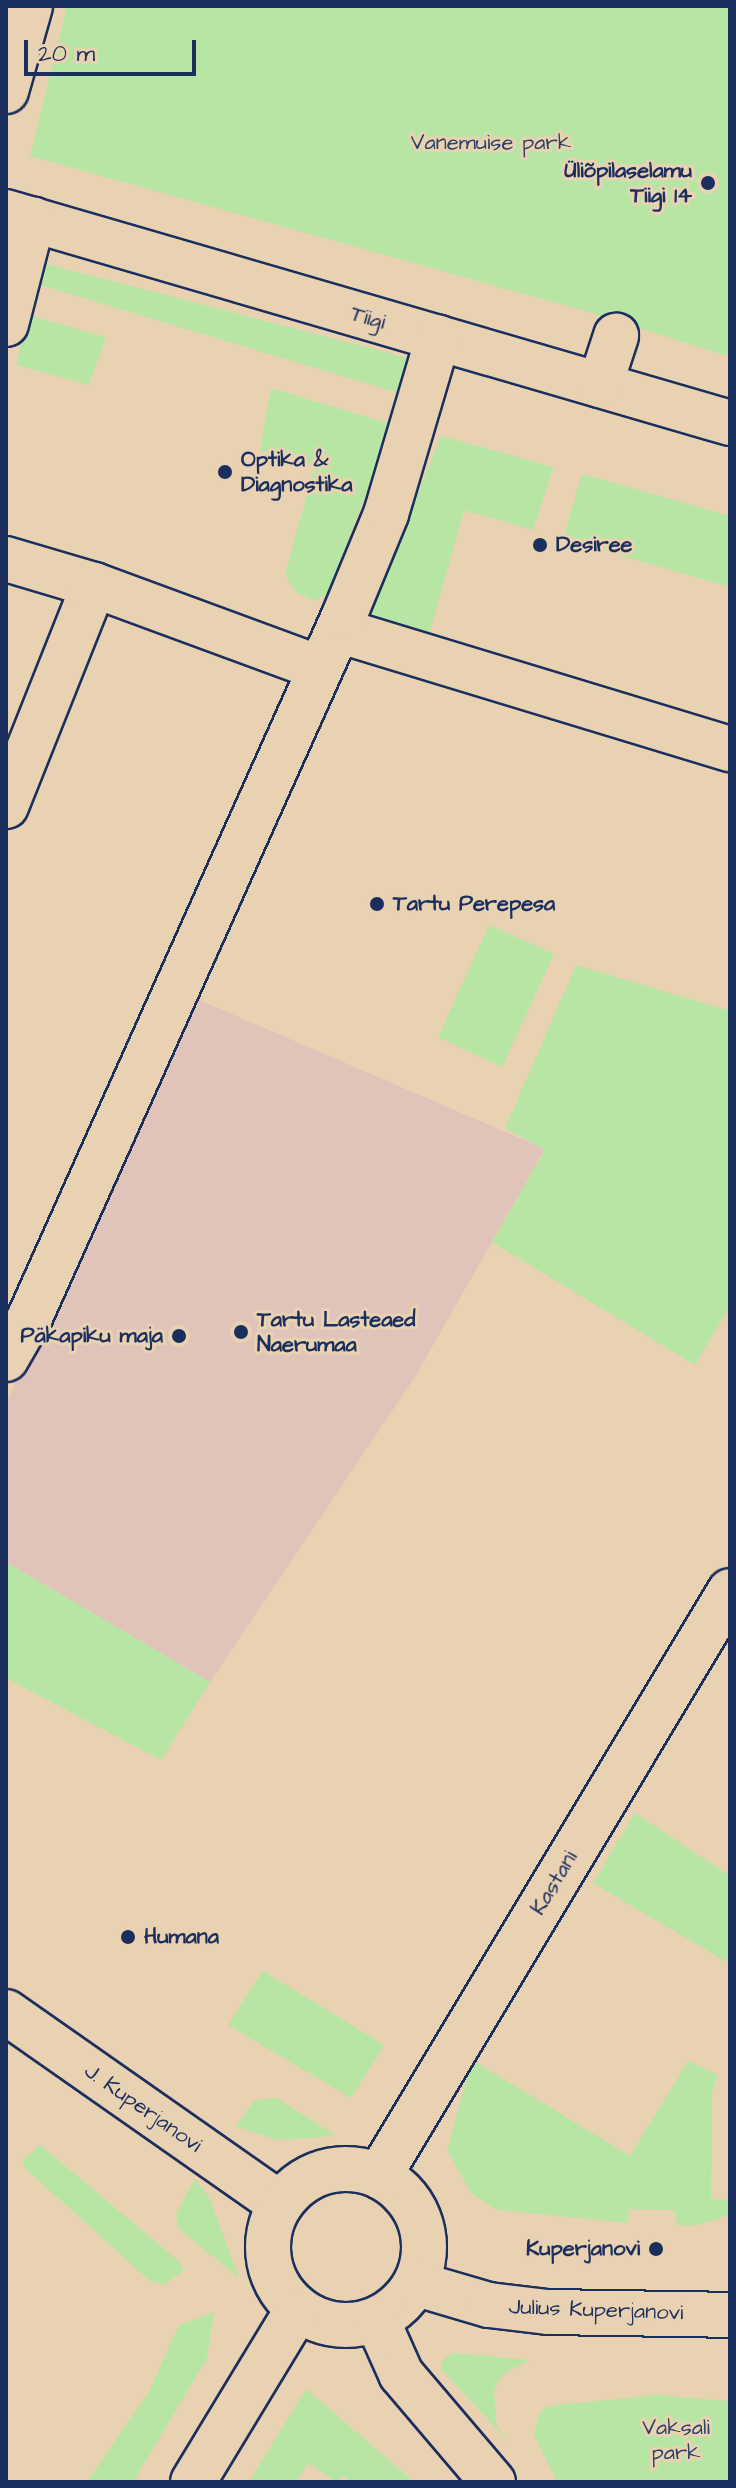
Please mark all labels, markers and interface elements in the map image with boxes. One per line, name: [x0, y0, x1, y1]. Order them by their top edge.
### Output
scale bar: [28, 24, 200, 74]
text: 20 m: [38, 37, 95, 71]
park label: Vanemuise park: [411, 130, 571, 156]
place label: Üliõpilaselamu Tiigi 14: [564, 157, 692, 208]
marker: Üliõpilaselamu Tiigi 14: [699, 174, 717, 192]
street label: Tiigi: [348, 300, 388, 336]
place label: Optika & Diagnostika: [241, 446, 352, 498]
marker: Optika & Diagnostika: [216, 463, 234, 481]
place label: Desiree: [556, 532, 632, 558]
marker: Desiree: [531, 536, 549, 554]
place label: Tartu Perepesa: [393, 891, 555, 917]
marker: Tartu Perepesa: [368, 895, 386, 913]
place label: Tartu Lasteaed Naerumaa: [257, 1306, 416, 1358]
place label: Päkapiku maja: [21, 1323, 163, 1349]
marker: Tartu Lasteaed Naerumaa: [232, 1323, 250, 1341]
marker: Päkapiku maja: [170, 1327, 188, 1345]
street label: Kastani: [525, 1846, 583, 1920]
place label: Humana: [144, 1924, 219, 1950]
marker: Humana: [119, 1928, 137, 1946]
street label: J. Kuperjanovi: [79, 2058, 207, 2158]
place label: Kuperjanovi: [526, 2236, 640, 2262]
marker: Kuperjanovi: [647, 2240, 665, 2258]
street label: Julius Kuperjanovi: [508, 2294, 684, 2326]
park label: Vaksali park: [642, 2414, 710, 2466]

